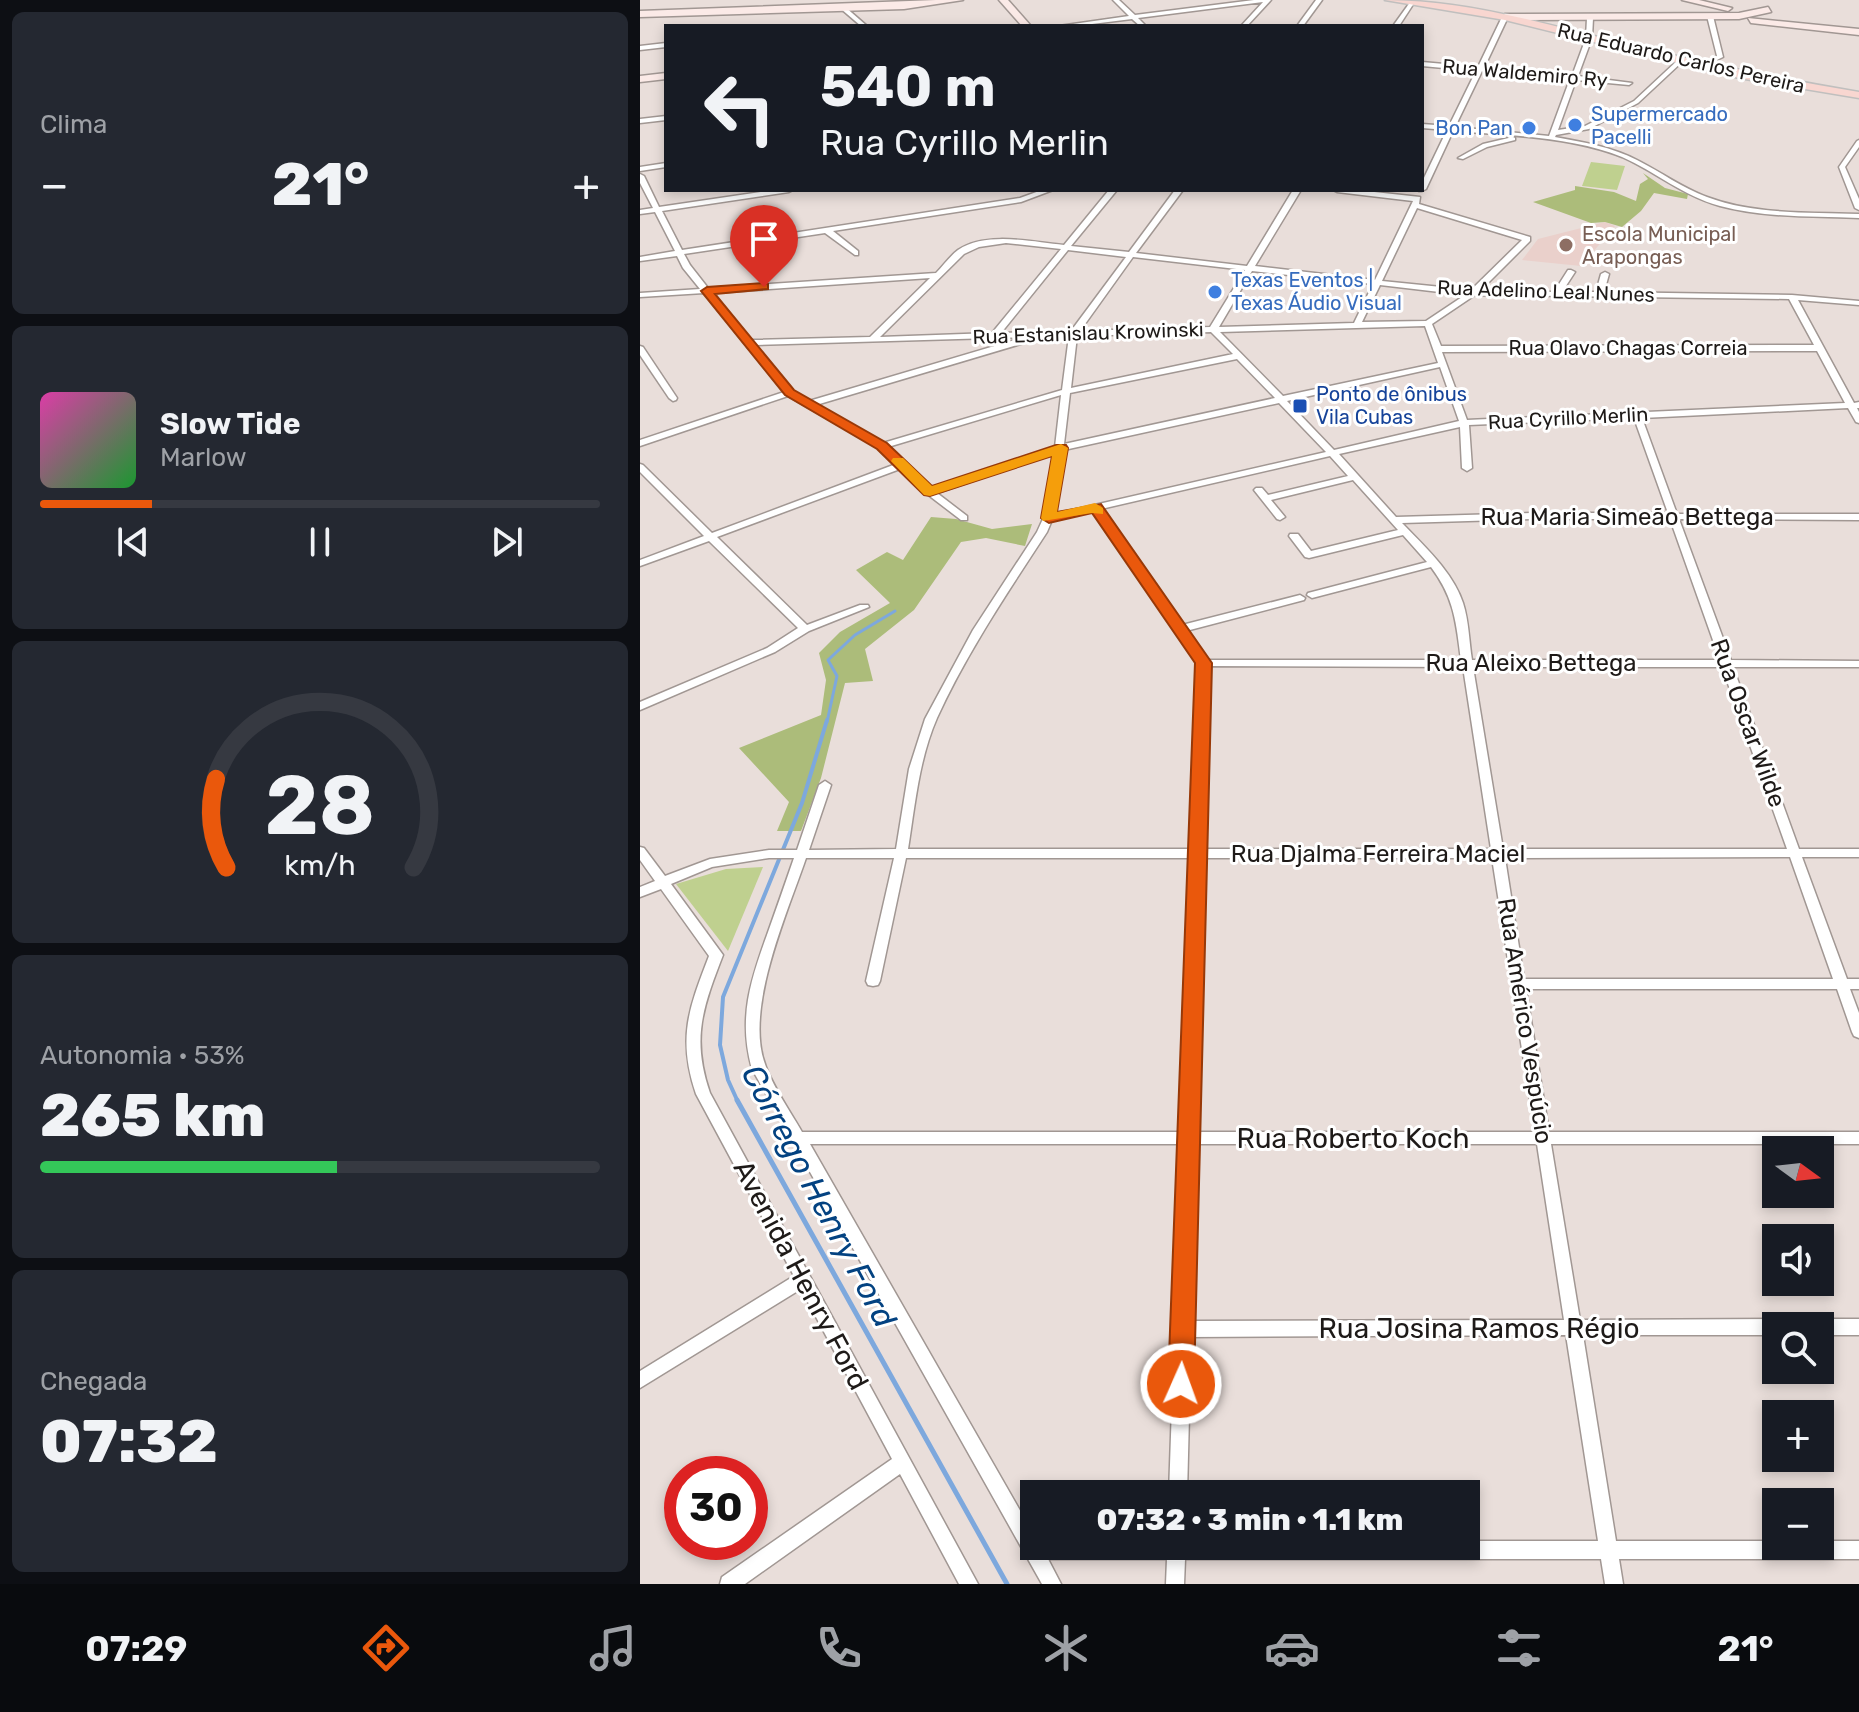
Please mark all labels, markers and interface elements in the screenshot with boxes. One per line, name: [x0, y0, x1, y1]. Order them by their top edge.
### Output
street label: Rua Eduardo Carlos Pereira: [1555, 18, 1807, 98]
text: 540 m: [820, 54, 996, 120]
street label: Rua Waldemiro Ry: [1441, 54, 1609, 92]
icon: left: [688, 56, 792, 160]
place label: Supermercado Pacelli: [1591, 102, 1728, 149]
text: Clima: [40, 109, 107, 140]
place label: Bon Pan: [1435, 116, 1513, 140]
marker: Supermercado Pacelli: [1566, 116, 1584, 134]
marker: Bon Pan: [1520, 119, 1538, 137]
text: Rua Cyrillo Merlin: [820, 121, 1109, 164]
text: 21°: [272, 149, 369, 220]
text: −: [40, 159, 69, 211]
text: +: [573, 159, 600, 211]
pin: [730, 205, 798, 287]
icon: arrive: [742, 217, 786, 261]
place label: Escola Municipal Arapongas: [1582, 222, 1736, 269]
marker: Escola Municipal Arapongas: [1557, 236, 1575, 254]
place label: Texas Eventos | Texas Áudio Visual: [1231, 268, 1402, 315]
street label: Rua Adelino Leal Nunes: [1437, 275, 1655, 307]
marker: Texas Eventos | Texas Áudio Visual: [1206, 283, 1224, 301]
street label: Rua Estanislau Krowinski: [972, 317, 1204, 349]
street label: Rua Olavo Chagas Correia: [1509, 336, 1747, 360]
place label: Ponto de ônibus Vila Cubas: [1316, 382, 1467, 429]
marker: Ponto de ônibus Vila Cubas: [1291, 397, 1309, 415]
street label: Rua Cyrillo Merlin: [1487, 402, 1649, 434]
text: Slow Tide: [160, 406, 300, 442]
text: Marlow: [160, 442, 247, 473]
street label: Rua Maria Simeão Bettega: [1480, 503, 1774, 531]
icon: previous: [111, 520, 155, 564]
icon: pause: [298, 520, 342, 564]
icon: next: [485, 520, 529, 564]
street label: Rua Oscar Wilde: [1705, 635, 1791, 811]
street label: Rua Aleixo Bettega: [1425, 649, 1637, 677]
text: 28: [265, 756, 375, 855]
street label: Rua Djalma Ferreira Maciel: [1231, 840, 1525, 868]
text: km/h: [284, 848, 356, 882]
street label: Rua Américo Vespúcio: [1492, 896, 1558, 1146]
text: Autonomia · 53%: [40, 1040, 245, 1071]
water label: Córrego Henry Ford: [734, 1058, 905, 1335]
text: 265 km: [40, 1080, 265, 1151]
street label: Rua Roberto Koch: [1236, 1122, 1470, 1155]
north arrow: [1762, 1136, 1834, 1208]
map controls: [1762, 1136, 1834, 1560]
street label: Avenida Henry Ford: [727, 1155, 875, 1395]
button: sound: [1762, 1224, 1834, 1296]
street label: Rua Josina Ramos Régio: [1319, 1312, 1640, 1345]
button: search: [1762, 1312, 1834, 1384]
position arrow: [1139, 1342, 1223, 1426]
text: Chegada: [40, 1366, 147, 1397]
button: +: [1762, 1400, 1834, 1472]
text: 07:32: [40, 1406, 218, 1477]
speed limit sign: 30: [664, 1456, 768, 1560]
button: −: [1762, 1488, 1834, 1560]
text: 07:32 · 3 min · 1.1 km: [1097, 1502, 1403, 1538]
icon: directions: [358, 1620, 414, 1676]
icon: music: [585, 1620, 641, 1676]
icon: phone: [811, 1620, 867, 1676]
icon: climate: [1038, 1620, 1094, 1676]
icon: car: [1264, 1620, 1320, 1676]
icon: filters: [1491, 1620, 1547, 1676]
text: 07:29: [85, 1627, 187, 1670]
text: 21°: [1718, 1627, 1774, 1670]

